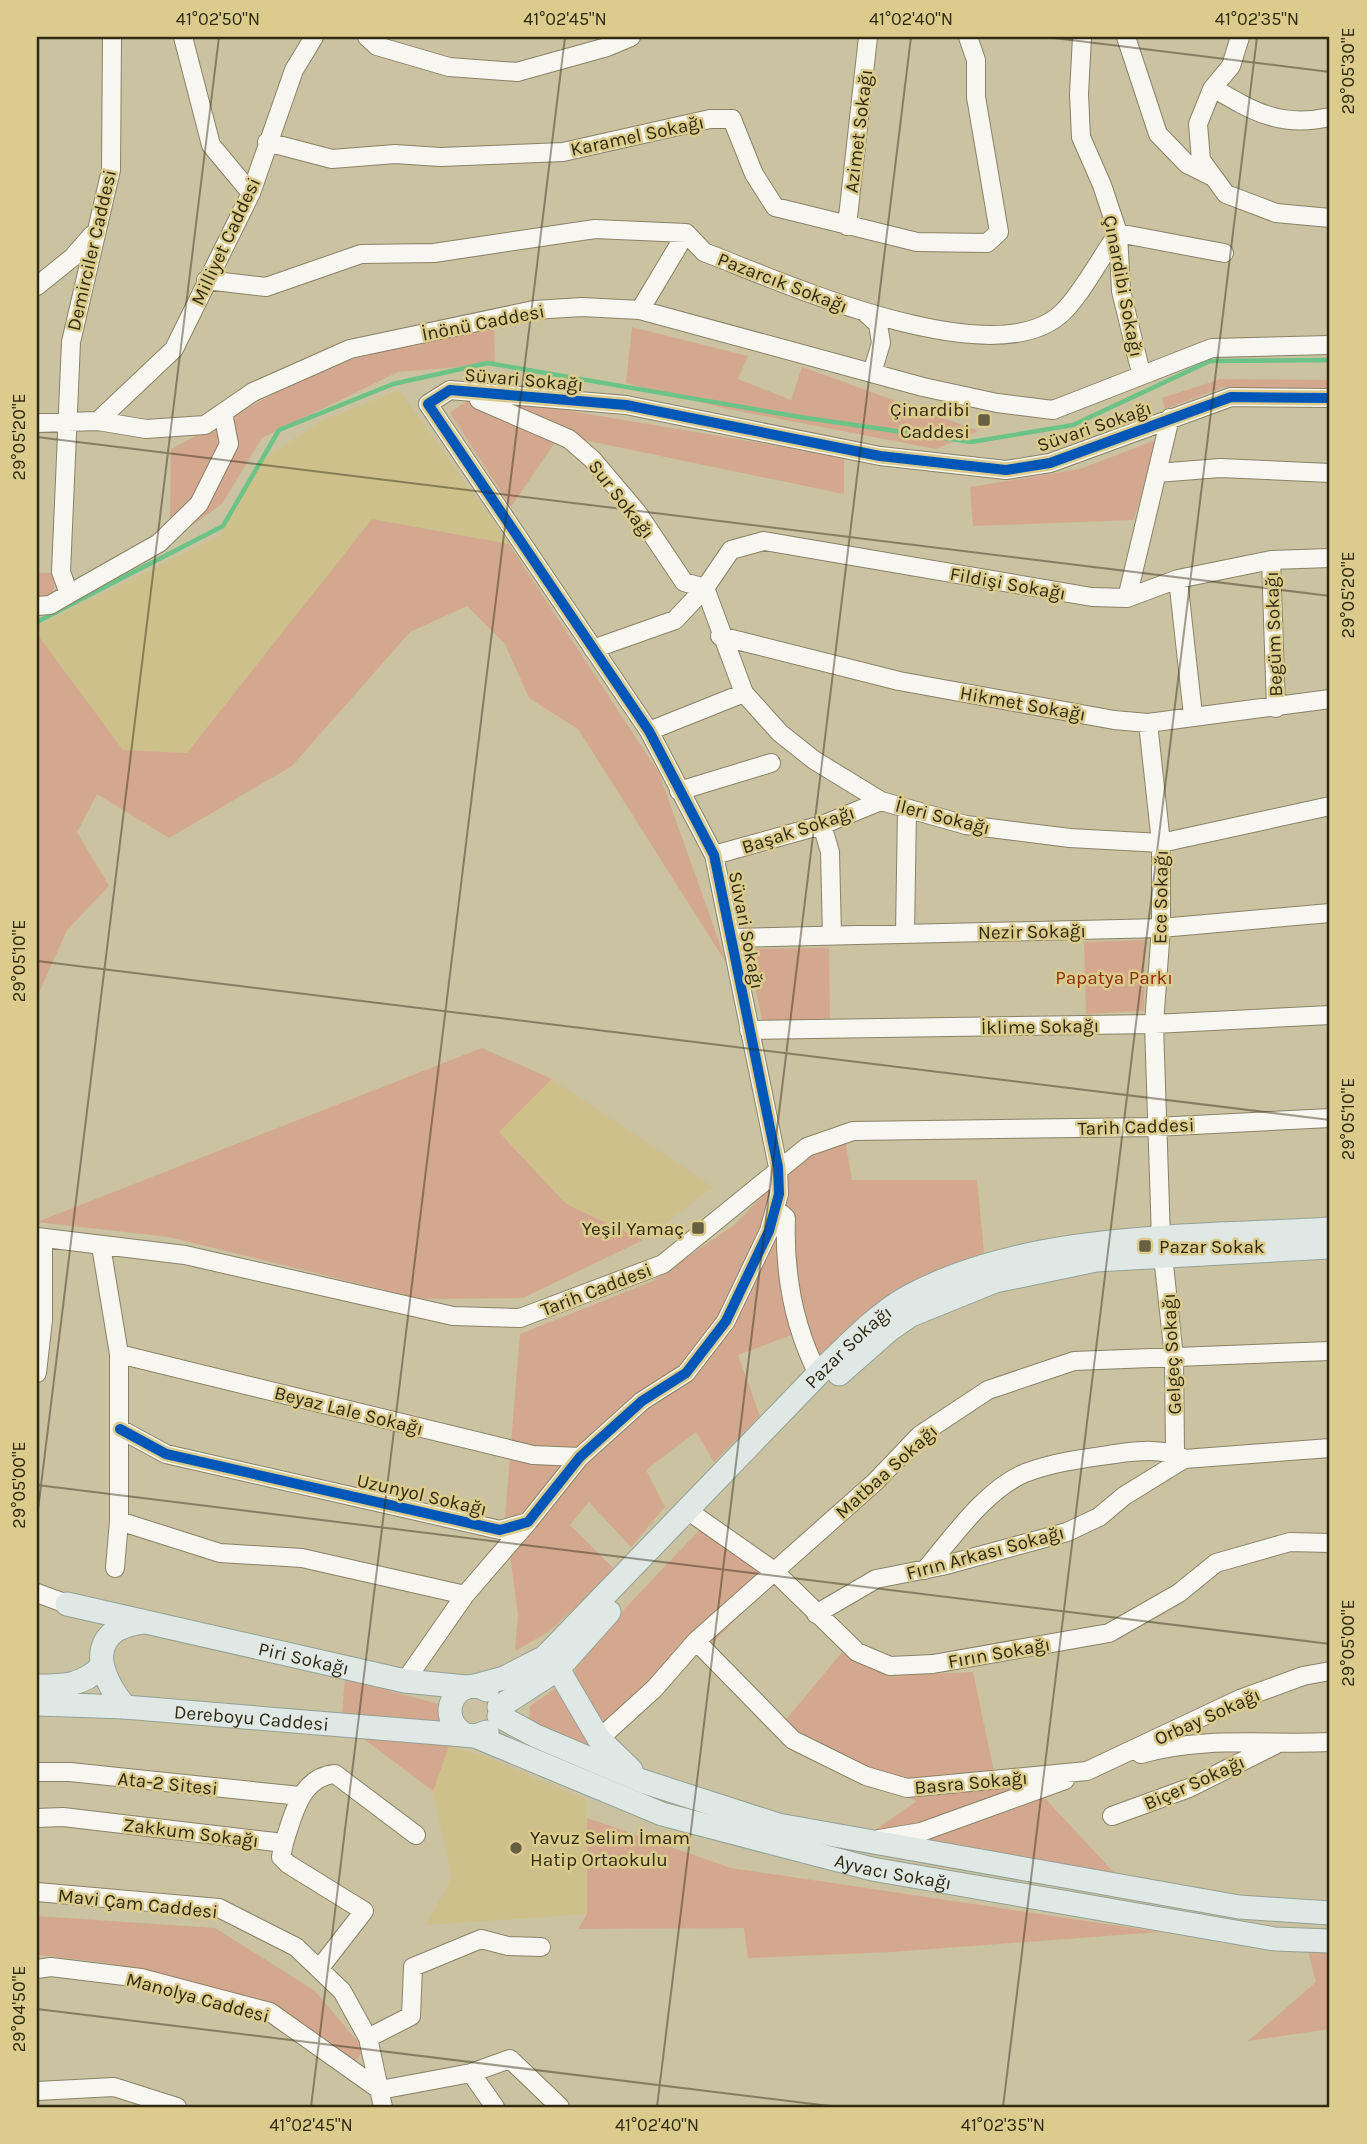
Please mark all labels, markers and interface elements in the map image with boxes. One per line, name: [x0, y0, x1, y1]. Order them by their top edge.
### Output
text: 41°02'50"N: [176, 8, 260, 30]
text: 41°02'45"N: [523, 8, 607, 30]
text: 41°02'40"N: [869, 8, 953, 30]
text: 41°02'35"N: [1215, 8, 1299, 30]
text: 29°05'30"E: [1337, 27, 1359, 115]
street label: Azimet Sokağı: [841, 68, 877, 194]
street label: Karamel Sokağı: [568, 111, 706, 161]
street label: Demirciler Caddesi: [63, 168, 121, 333]
street label: Milliyet Caddesi: [187, 174, 265, 309]
street label: Çınardibi Sokağı: [1098, 213, 1148, 359]
street label: Pazarcık Sokağı: [715, 248, 851, 318]
street label: İnönü Caddesi: [420, 300, 546, 346]
street label: Süvari Sokağı: [463, 364, 584, 396]
text: 29°05'20"E: [8, 394, 30, 481]
street label: Süvari Sokağı: [1034, 397, 1154, 457]
place label: Çinardibi Caddesi: [890, 399, 970, 443]
marker: Çinardibi Caddesi: [976, 412, 992, 428]
street label: Sur Sokağı: [584, 456, 659, 543]
text: 29°05'20"E: [1337, 552, 1359, 639]
street label: Fildişi Sokağı: [948, 563, 1068, 605]
street label: Begüm Sokağı: [1261, 571, 1287, 697]
street label: Hikmet Sokağı: [958, 682, 1088, 726]
street label: İleri Sokağı: [893, 795, 992, 839]
street label: Başak Sokağı: [739, 801, 858, 859]
street label: Ece Sokağı: [1149, 850, 1173, 944]
street label: Süvari Sokağı: [724, 869, 768, 991]
text: 29°05'10"E: [8, 920, 30, 1002]
street label: Nezir Sokağı: [978, 920, 1086, 944]
park label: Papatya Parkı: [1055, 967, 1173, 989]
street label: İklime Sokağı: [981, 1015, 1099, 1039]
text: 29°05'10"E: [1337, 1078, 1359, 1160]
street label: Tarih Caddesi: [1077, 1114, 1195, 1140]
place label: Yeşil Yamaç: [582, 1218, 684, 1240]
marker: Yeşil Yamaç: [690, 1220, 706, 1236]
place label: Pazar Sokak: [1159, 1236, 1265, 1258]
marker: Pazar Sokak: [1137, 1238, 1153, 1254]
street label: Tarih Caddesi: [538, 1259, 655, 1321]
street label: Gelgeç Sokağı: [1158, 1293, 1186, 1415]
street label: Pazar Sokağı: [800, 1301, 896, 1393]
street label: Beyaz Lale Sokağı: [272, 1382, 426, 1440]
street label: Matbaa Sokağı: [831, 1420, 942, 1523]
text: 29°05'00"E: [8, 1441, 30, 1529]
street label: Uzunyol Sokağı: [355, 1469, 489, 1521]
street label: Fırın Arkası Sokağı: [904, 1521, 1067, 1585]
text: 29°05'00"E: [1337, 1599, 1359, 1687]
street label: Fırın Sokağı: [946, 1633, 1052, 1673]
street label: Piri Sokağı: [256, 1638, 351, 1680]
street label: Orbay Sokağı: [1151, 1684, 1264, 1750]
street label: Dereboyu Caddesi: [173, 1701, 330, 1736]
street label: Biçer Sokağı: [1141, 1751, 1248, 1815]
street label: Basra Sokağı: [914, 1767, 1029, 1799]
street label: Ata-2 Sitesi: [117, 1768, 219, 1800]
street label: Zakkum Sokağı: [122, 1814, 260, 1852]
place label: Yavuz Selim İmam Hatip Ortaokulu: [530, 1827, 690, 1871]
marker: Yavuz Selim İmam Hatip Ortaokulu: [508, 1840, 524, 1856]
street label: Ayvacı Sokağı: [832, 1850, 953, 1895]
street label: Mavi Çam Caddesi: [57, 1885, 219, 1923]
text: 29°04'50"E: [8, 1966, 30, 2052]
street label: Manolya Caddesi: [124, 1968, 272, 2028]
text: 41°02'45"N: [269, 2114, 353, 2136]
text: 41°02'40"N: [615, 2114, 699, 2136]
text: 41°02'35"N: [961, 2114, 1045, 2136]

